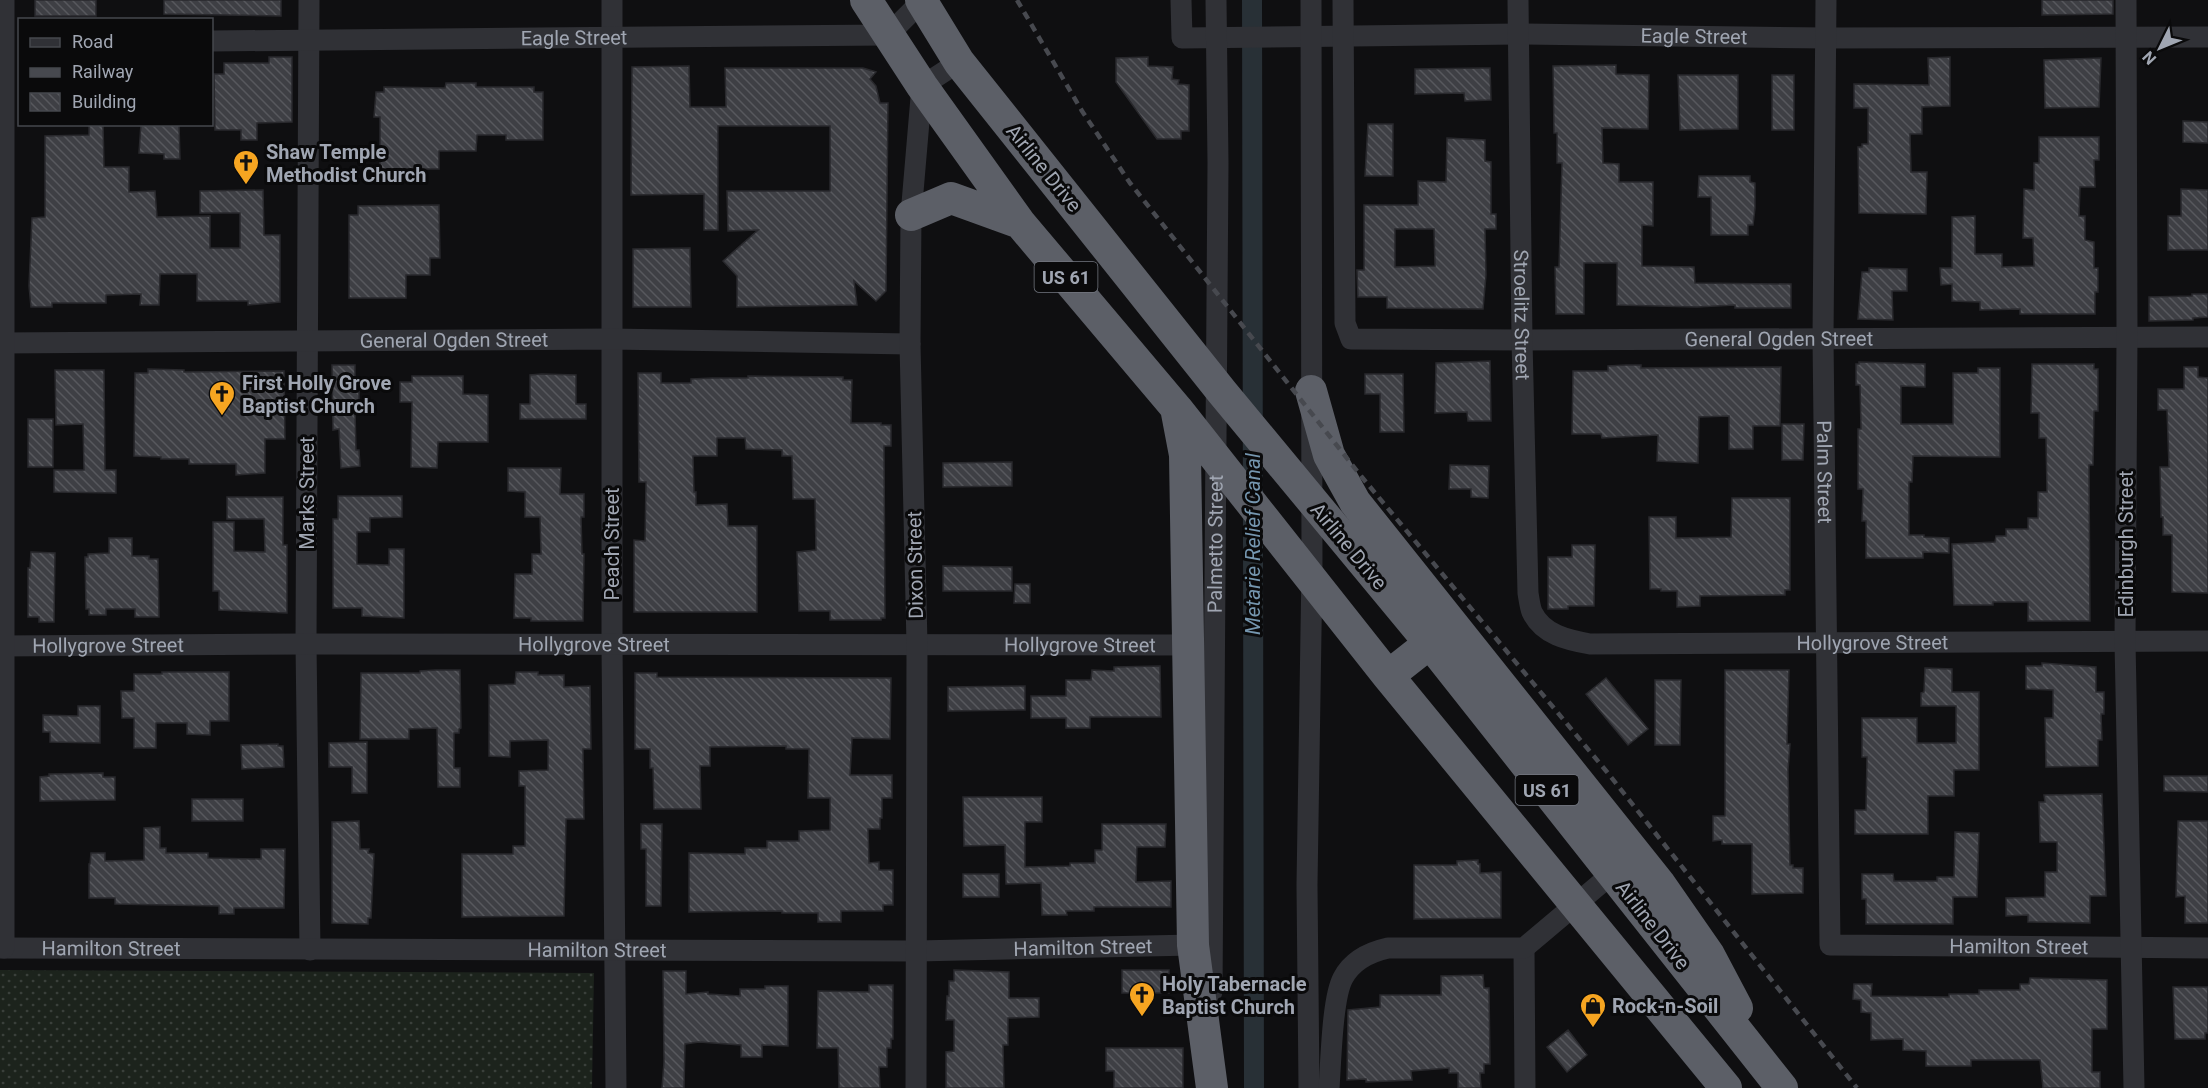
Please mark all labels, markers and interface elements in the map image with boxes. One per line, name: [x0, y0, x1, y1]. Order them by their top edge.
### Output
legend: [18, 18, 213, 126]
north arrow: [2130, 18, 2190, 78]
street label: Eagle Street: [1640, 24, 1747, 49]
street label: Eagle Street: [521, 25, 627, 50]
text: Road: [72, 31, 113, 52]
text: N: [2139, 47, 2160, 68]
text: Railway: [72, 61, 134, 82]
text: Building: [72, 91, 136, 112]
street label: Airline Drive: [1001, 119, 1087, 217]
place label: Shaw Temple Methodist Church: [266, 140, 426, 187]
church icon: Shaw Temple Methodist Church: [231, 148, 261, 186]
street label: Stroelitz Street: [1509, 249, 1535, 381]
road number: US 61: [1034, 262, 1098, 292]
street label: General Ogden Street: [1684, 326, 1873, 351]
street label: General Ogden Street: [360, 327, 548, 353]
place label: First Holly Grove Baptist Church: [242, 371, 391, 418]
church icon: First Holly Grove Baptist Church: [207, 379, 237, 417]
street label: Palm Street: [1812, 420, 1837, 524]
street label: Marks Street: [295, 436, 319, 550]
water label: Metarie Relief Canal: [1241, 452, 1265, 635]
street label: Edinburgh Street: [2114, 470, 2138, 618]
street label: Palmetto Street: [1203, 475, 1228, 613]
street label: Peach Street: [600, 487, 624, 601]
street label: Airline Drive: [1306, 498, 1392, 594]
street label: Dixon Street: [902, 511, 928, 619]
street label: Hollygrove Street: [1796, 630, 1948, 655]
street label: Hollygrove Street: [518, 632, 670, 656]
street label: Hollygrove Street: [32, 633, 184, 658]
street label: Hollygrove Street: [1004, 633, 1156, 657]
road number: US 61: [1516, 775, 1578, 805]
street label: Airline Drive: [1611, 876, 1695, 974]
street label: Hamilton Street: [1013, 934, 1153, 961]
street label: Hamilton Street: [1949, 934, 2089, 959]
street label: Hamilton Street: [41, 936, 181, 961]
street label: Hamilton Street: [527, 938, 667, 962]
place label: Holy Tabernacle Baptist Church: [1162, 972, 1307, 1019]
church icon: Holy Tabernacle Baptist Church: [1127, 980, 1157, 1018]
shop icon: Rock-n-Soil: [1578, 991, 1608, 1029]
place label: Rock-n-Soil: [1612, 994, 1718, 1018]

